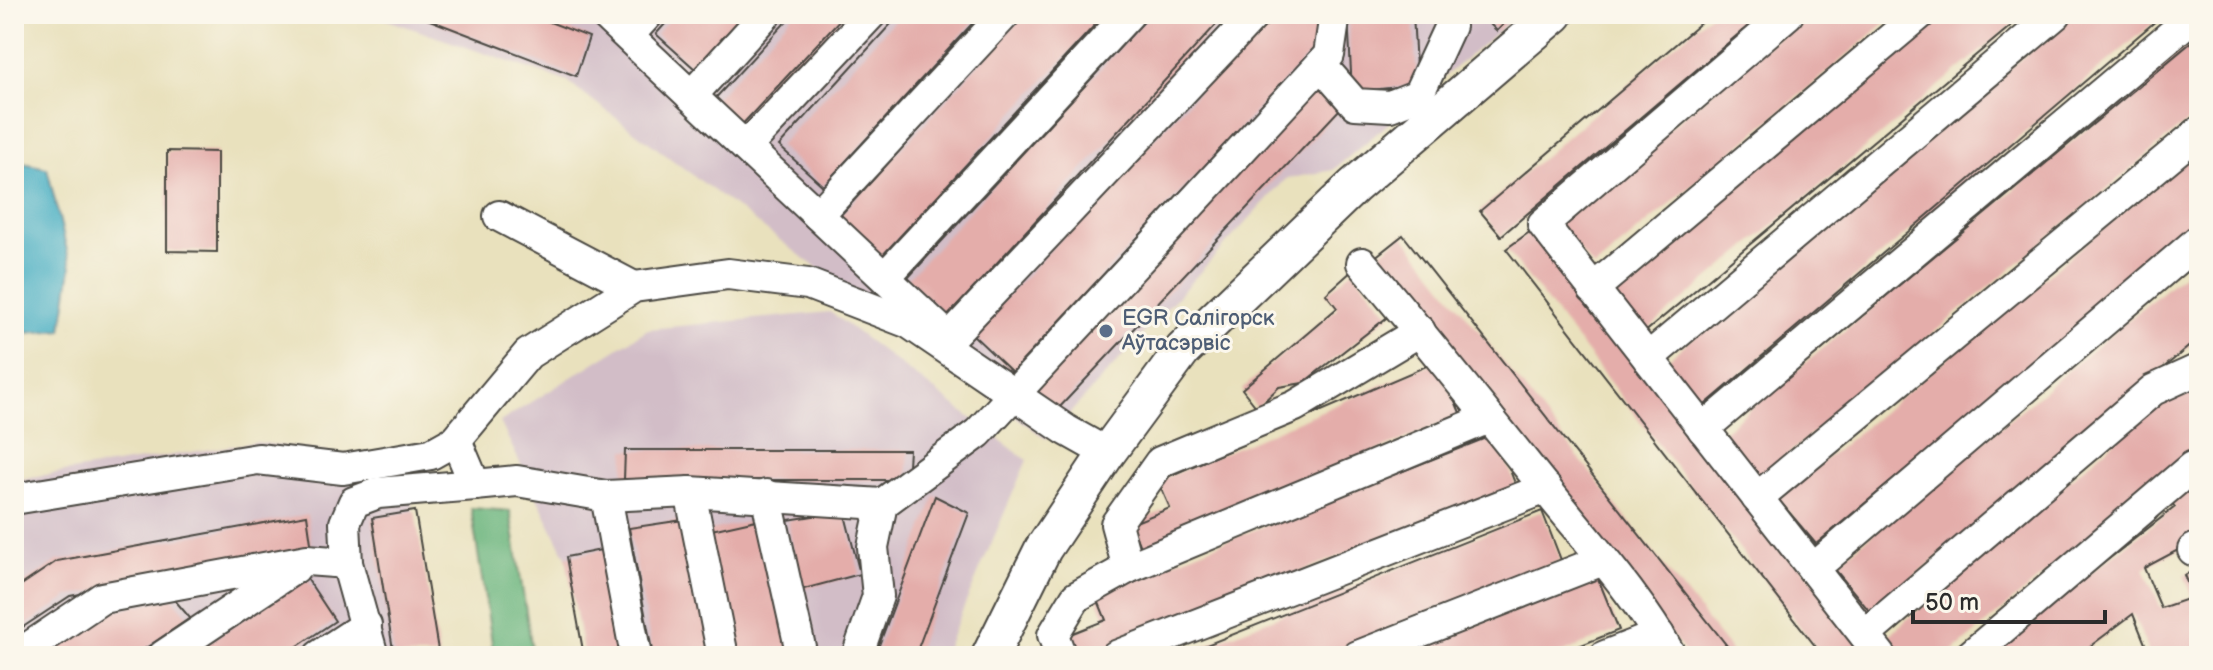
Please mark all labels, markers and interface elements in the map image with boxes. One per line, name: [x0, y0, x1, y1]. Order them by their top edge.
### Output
place label: EGR Салігорск Аўтасэрвіс: [1121, 305, 1275, 357]
marker: EGR Салігорск Аўтасэрвіс: [1097, 322, 1115, 340]
scale bar: [1913, 574, 2105, 624]
text: 50 m: [1925, 588, 1979, 617]

